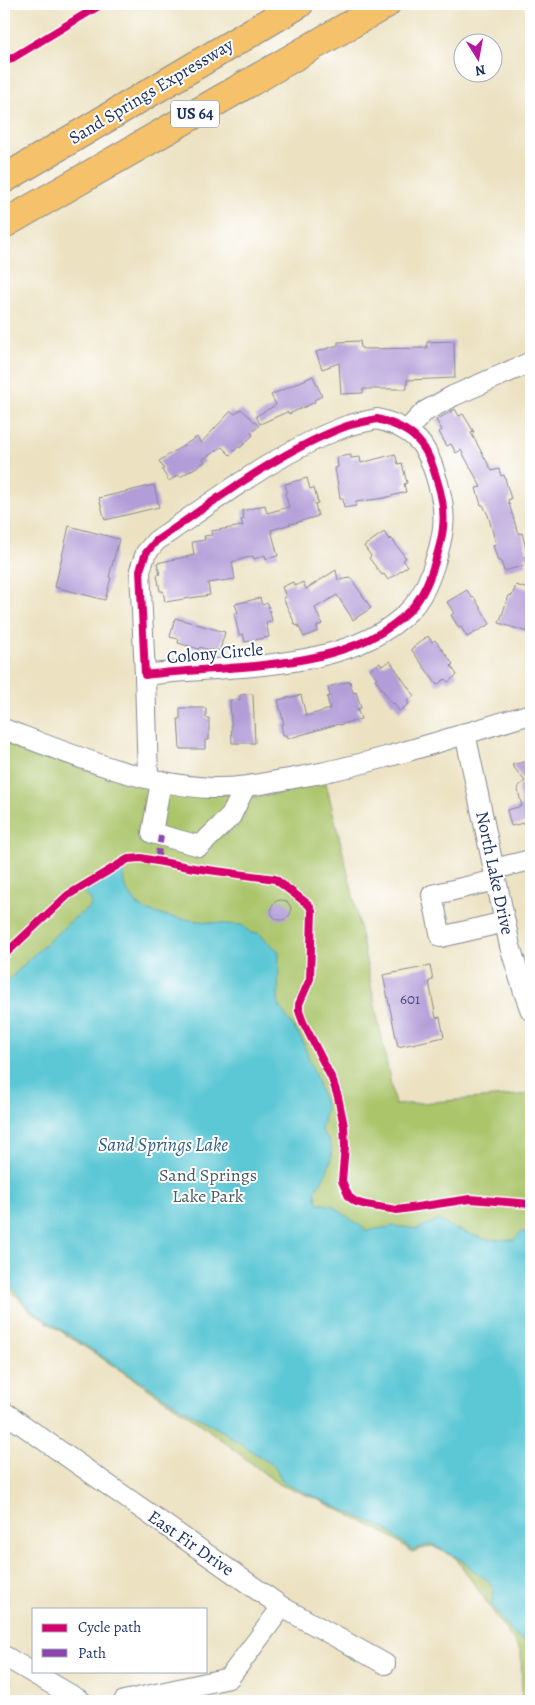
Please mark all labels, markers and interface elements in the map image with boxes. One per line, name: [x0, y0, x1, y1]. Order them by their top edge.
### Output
street label: Sand Springs Expressway: [64, 32, 238, 150]
north arrow: [452, 32, 502, 82]
text: N: [474, 60, 487, 81]
road number: US 64: [171, 100, 219, 128]
street label: Colony Circle: [166, 637, 264, 669]
street label: North Lake Drive: [470, 809, 520, 937]
house number: 601: [400, 989, 420, 1009]
water label: Sand Springs Lake: [98, 1132, 228, 1158]
park label: Sand Springs Lake Park: [159, 1163, 257, 1208]
street label: East Fir Drive: [143, 1504, 239, 1582]
legend: [32, 1608, 208, 1672]
text: Cycle path: [78, 1617, 141, 1637]
text: Path: [78, 1643, 106, 1663]

